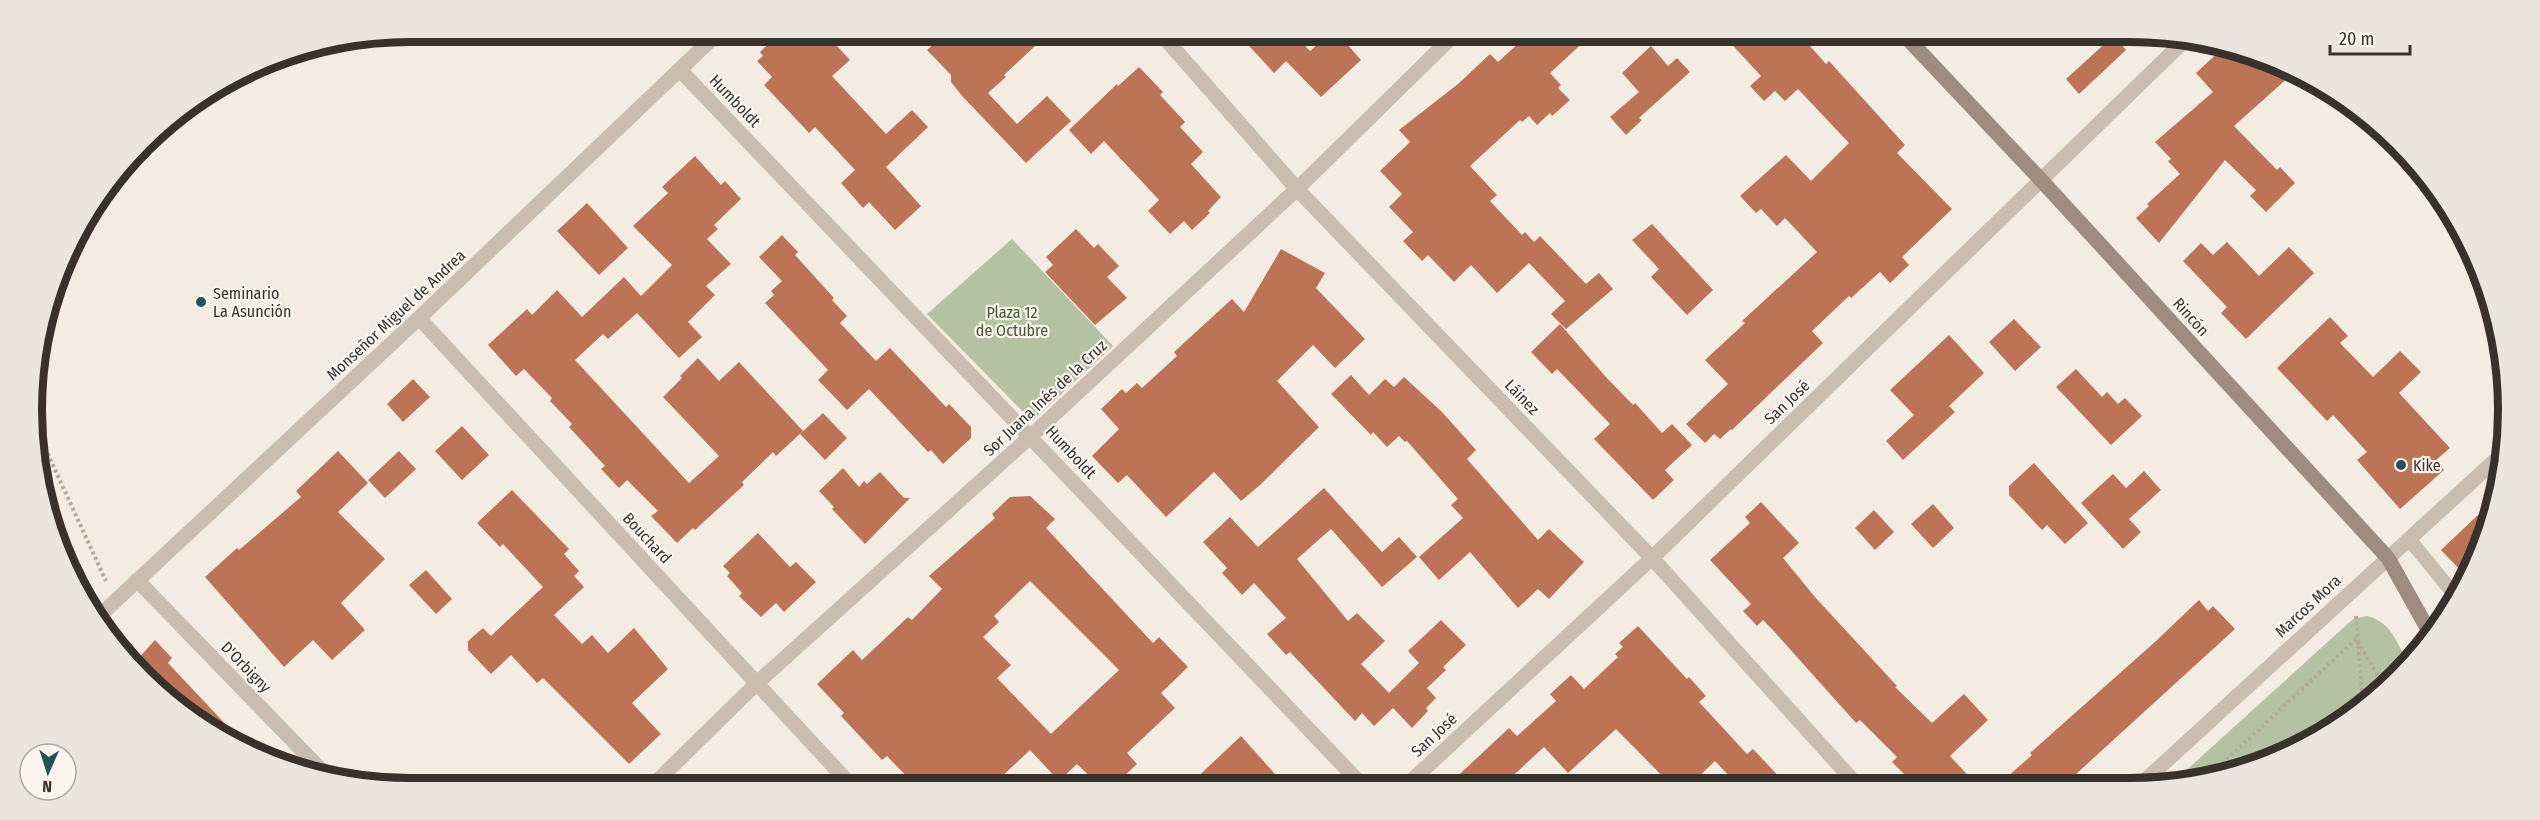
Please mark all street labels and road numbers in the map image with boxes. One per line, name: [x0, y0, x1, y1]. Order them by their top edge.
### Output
street label: Humboldt: [706, 71, 765, 132]
street label: Monseñor Miguel de Andrea: [323, 246, 469, 384]
street label: Rincón: [2169, 294, 2213, 340]
street label: Sor Juana Inés de la Cruz: [979, 336, 1111, 460]
street label: Láinez: [1501, 376, 1543, 418]
street label: San José: [1760, 376, 1814, 428]
street label: Humboldt: [1042, 422, 1101, 483]
street label: Bouchard: [619, 509, 675, 567]
street label: Marcos Mora: [2271, 571, 2345, 641]
street label: D'Orbigny: [217, 637, 276, 697]
street label: San José: [1407, 709, 1461, 761]

